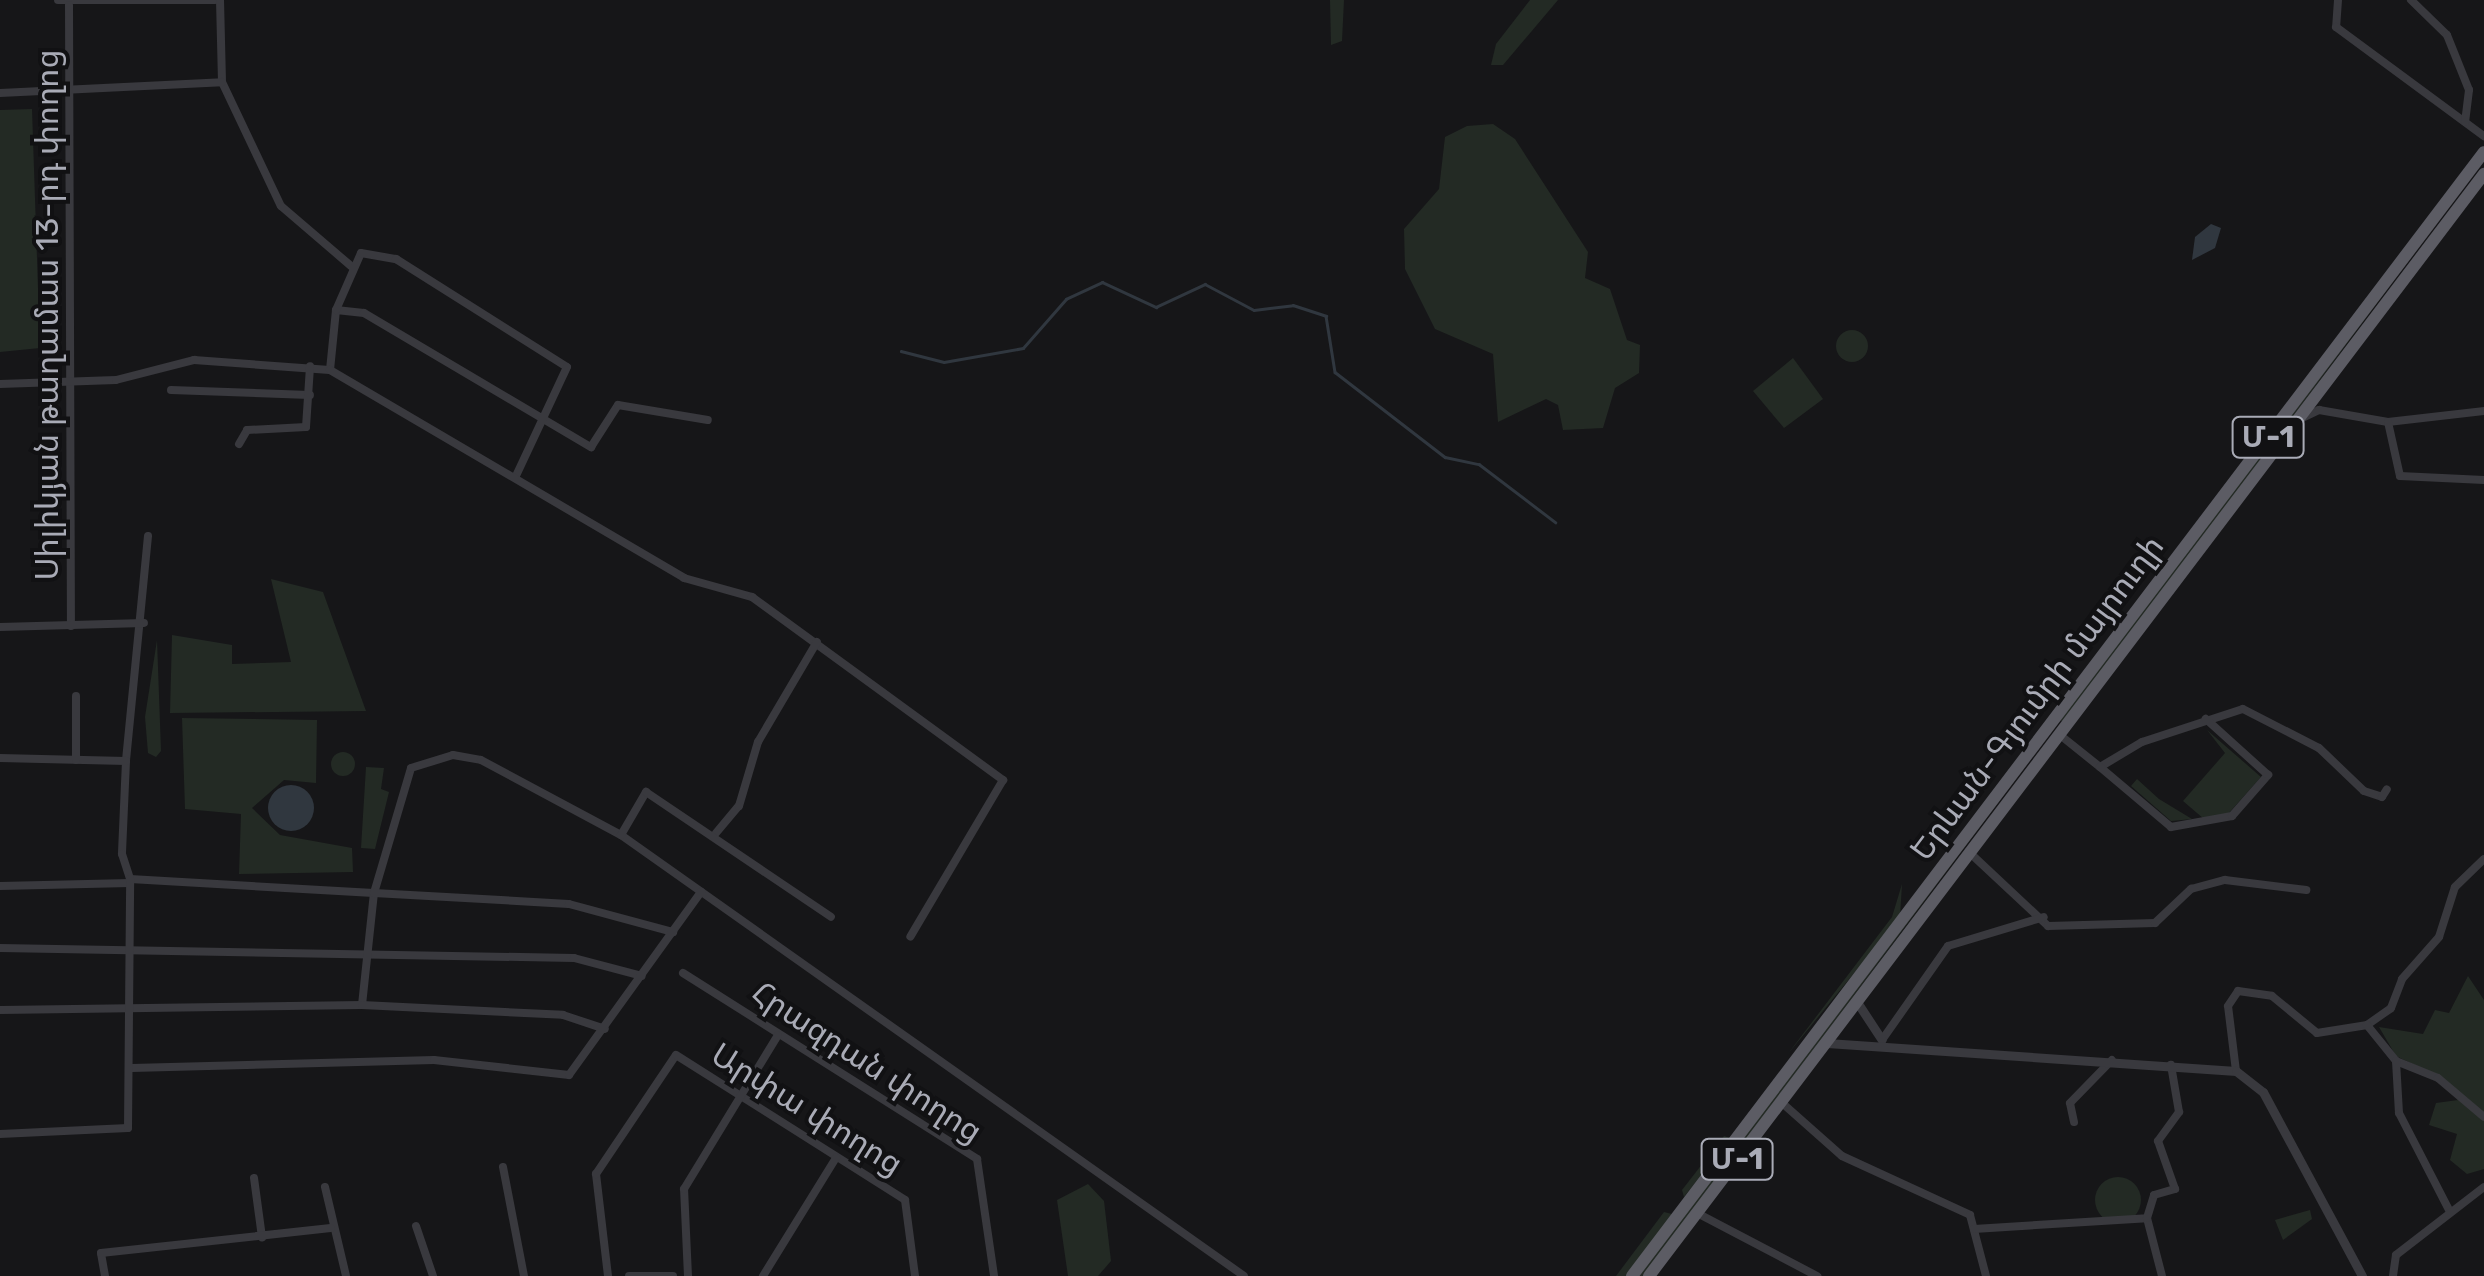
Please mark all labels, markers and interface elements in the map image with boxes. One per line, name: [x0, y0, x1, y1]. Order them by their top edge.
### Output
street label: Սիլիկյան թաղամաս 13-րդ փողոց: [28, 49, 66, 581]
road number: Մ-1: [2230, 412, 2306, 462]
street label: Երևան-Գյումրի մայրուղի: [1902, 528, 2172, 868]
street label: Հրազդան փողոց: [745, 973, 989, 1151]
street label: Արփա փողոց: [704, 1035, 910, 1183]
road number: Մ-1: [1700, 1134, 1774, 1184]

